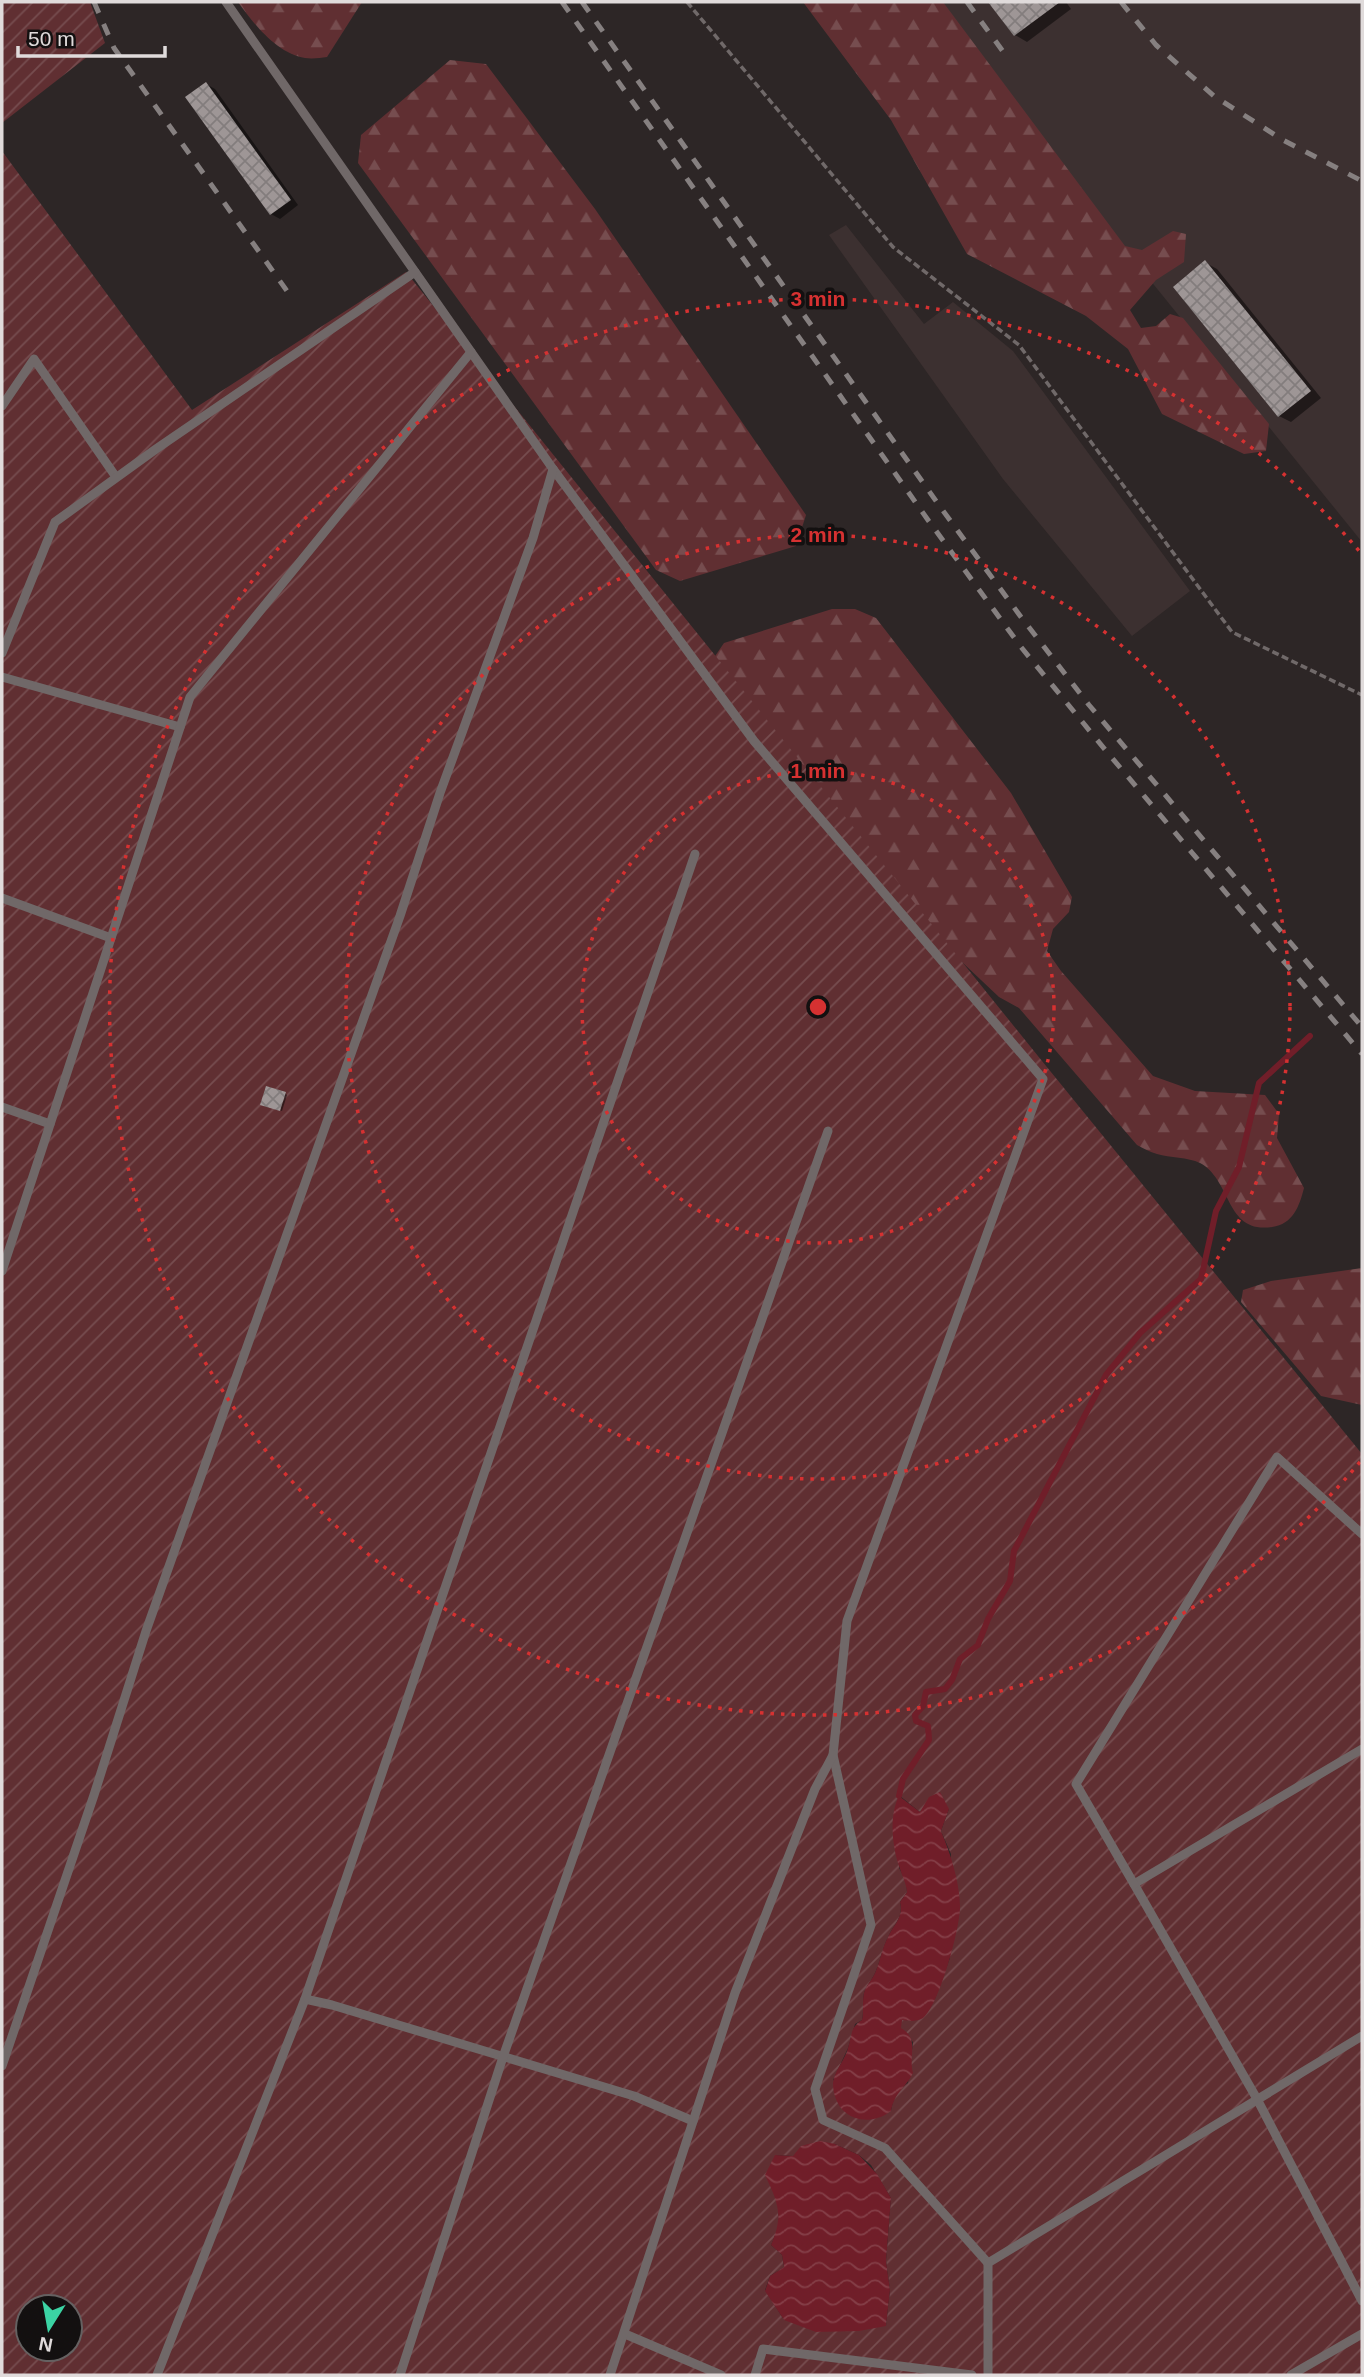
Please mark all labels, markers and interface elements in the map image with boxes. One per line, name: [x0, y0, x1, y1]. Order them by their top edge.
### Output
scale bar: [18, 14, 164, 58]
text: 50 m: [28, 27, 75, 50]
text: 3 min: [791, 287, 845, 310]
text: 2 min: [791, 523, 845, 546]
text: 1 min: [791, 759, 845, 782]
centre of rings: [806, 995, 830, 1019]
north arrow: [14, 2293, 84, 2363]
text: N: [37, 2333, 55, 2356]

